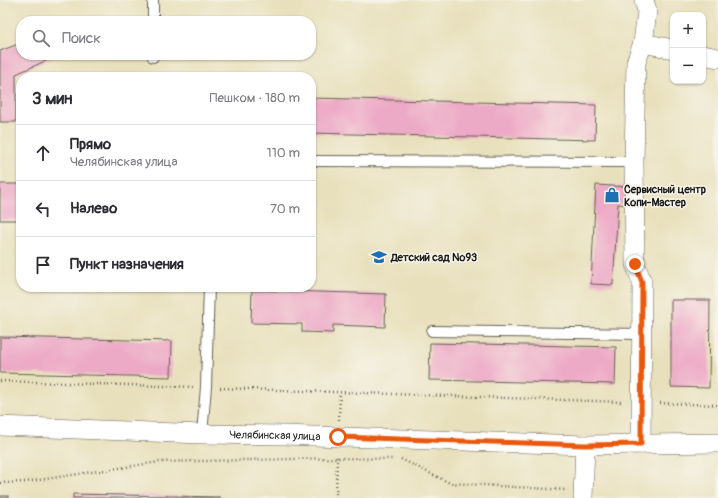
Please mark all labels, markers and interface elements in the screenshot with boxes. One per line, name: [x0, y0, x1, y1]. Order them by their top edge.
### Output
map controls: [670, 12, 706, 84]
button: +: [670, 12, 706, 48]
search box: [16, 16, 316, 60]
icon: search: [30, 27, 52, 49]
text: Поиск: [62, 29, 101, 48]
button: −: [670, 48, 706, 84]
text: 3 мин: [32, 88, 72, 109]
text: Пешком · 180 m: [210, 90, 300, 106]
text: Прямо: [70, 135, 111, 154]
icon: ahead: [32, 142, 54, 164]
text: 110 m: [267, 145, 300, 161]
text: Челябинская улица: [70, 154, 178, 170]
place label: Сервисный центр Копи-Мастер: [624, 183, 706, 209]
shop icon: Сервисный центр Копи-Мастер: [603, 186, 621, 204]
icon: left: [32, 198, 54, 220]
text: Налево: [70, 199, 117, 218]
text: 70 m: [270, 201, 300, 217]
school or university icon: Детский сад №93: [370, 248, 388, 266]
place label: Детский сад №93: [390, 251, 477, 264]
icon: arrive: [32, 254, 54, 276]
text: Пункт назначения: [70, 255, 184, 274]
route end: [626, 255, 644, 273]
street label: Челябинская улица: [229, 428, 321, 443]
route start: [329, 428, 347, 446]

